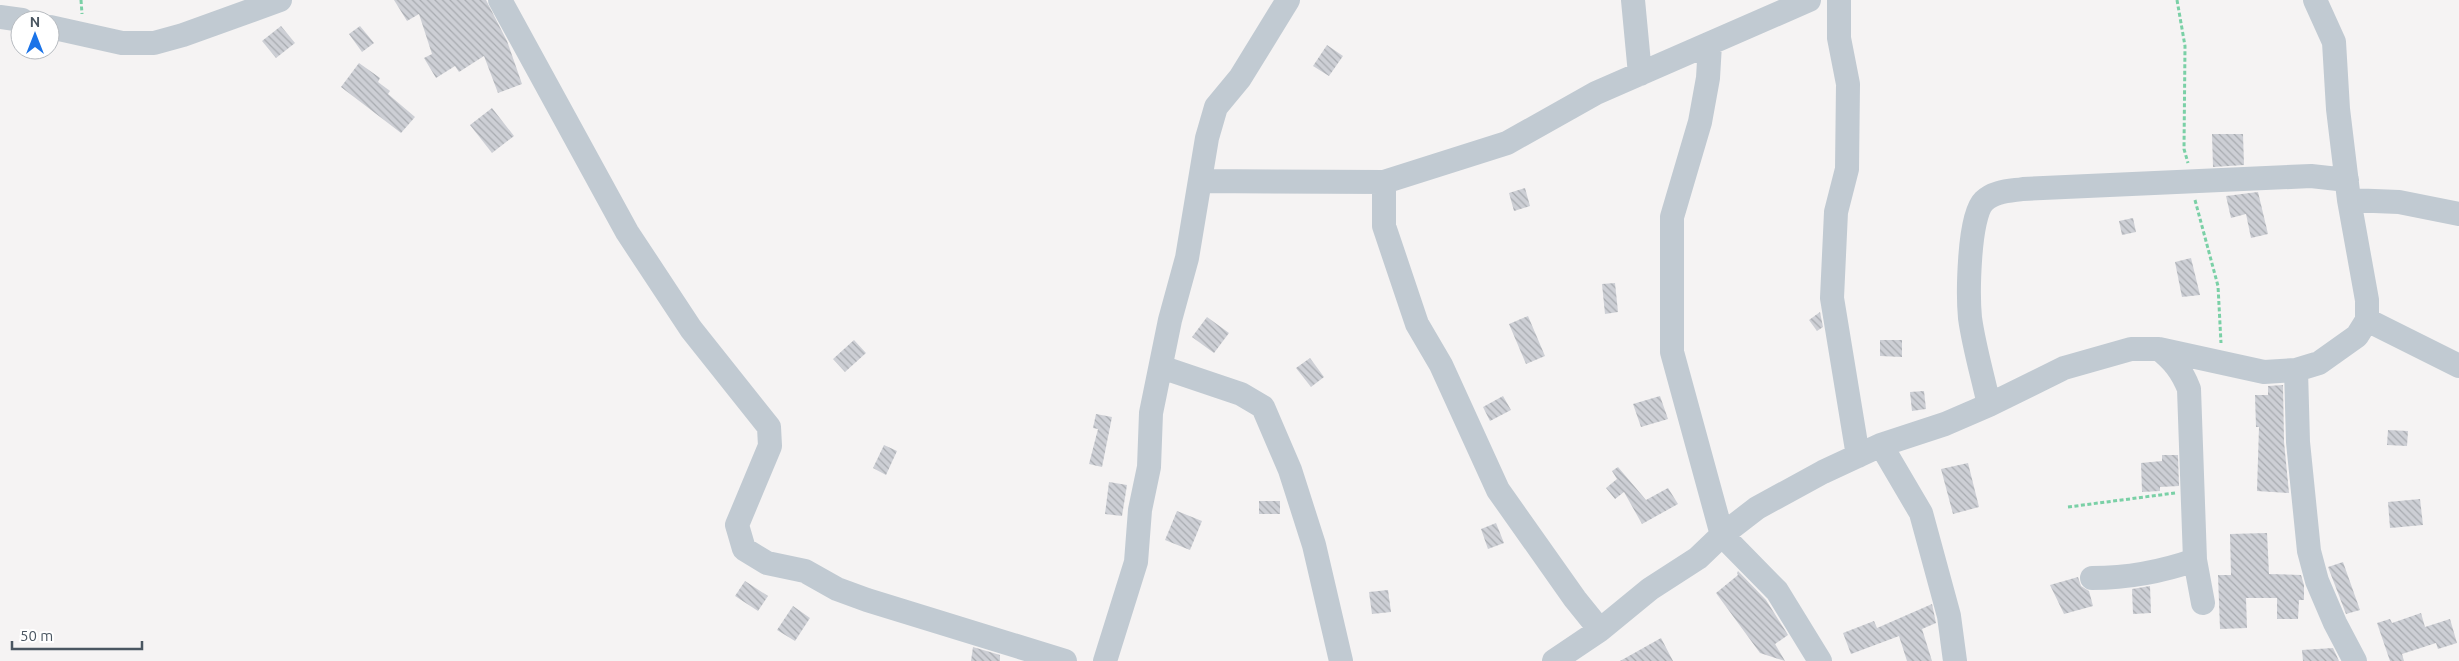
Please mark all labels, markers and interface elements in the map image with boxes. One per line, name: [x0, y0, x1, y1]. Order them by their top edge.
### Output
north arrow: [10, 10, 60, 60]
text: N: [30, 14, 40, 30]
scale bar: [12, 618, 142, 650]
text: 50 m: [20, 627, 53, 644]

